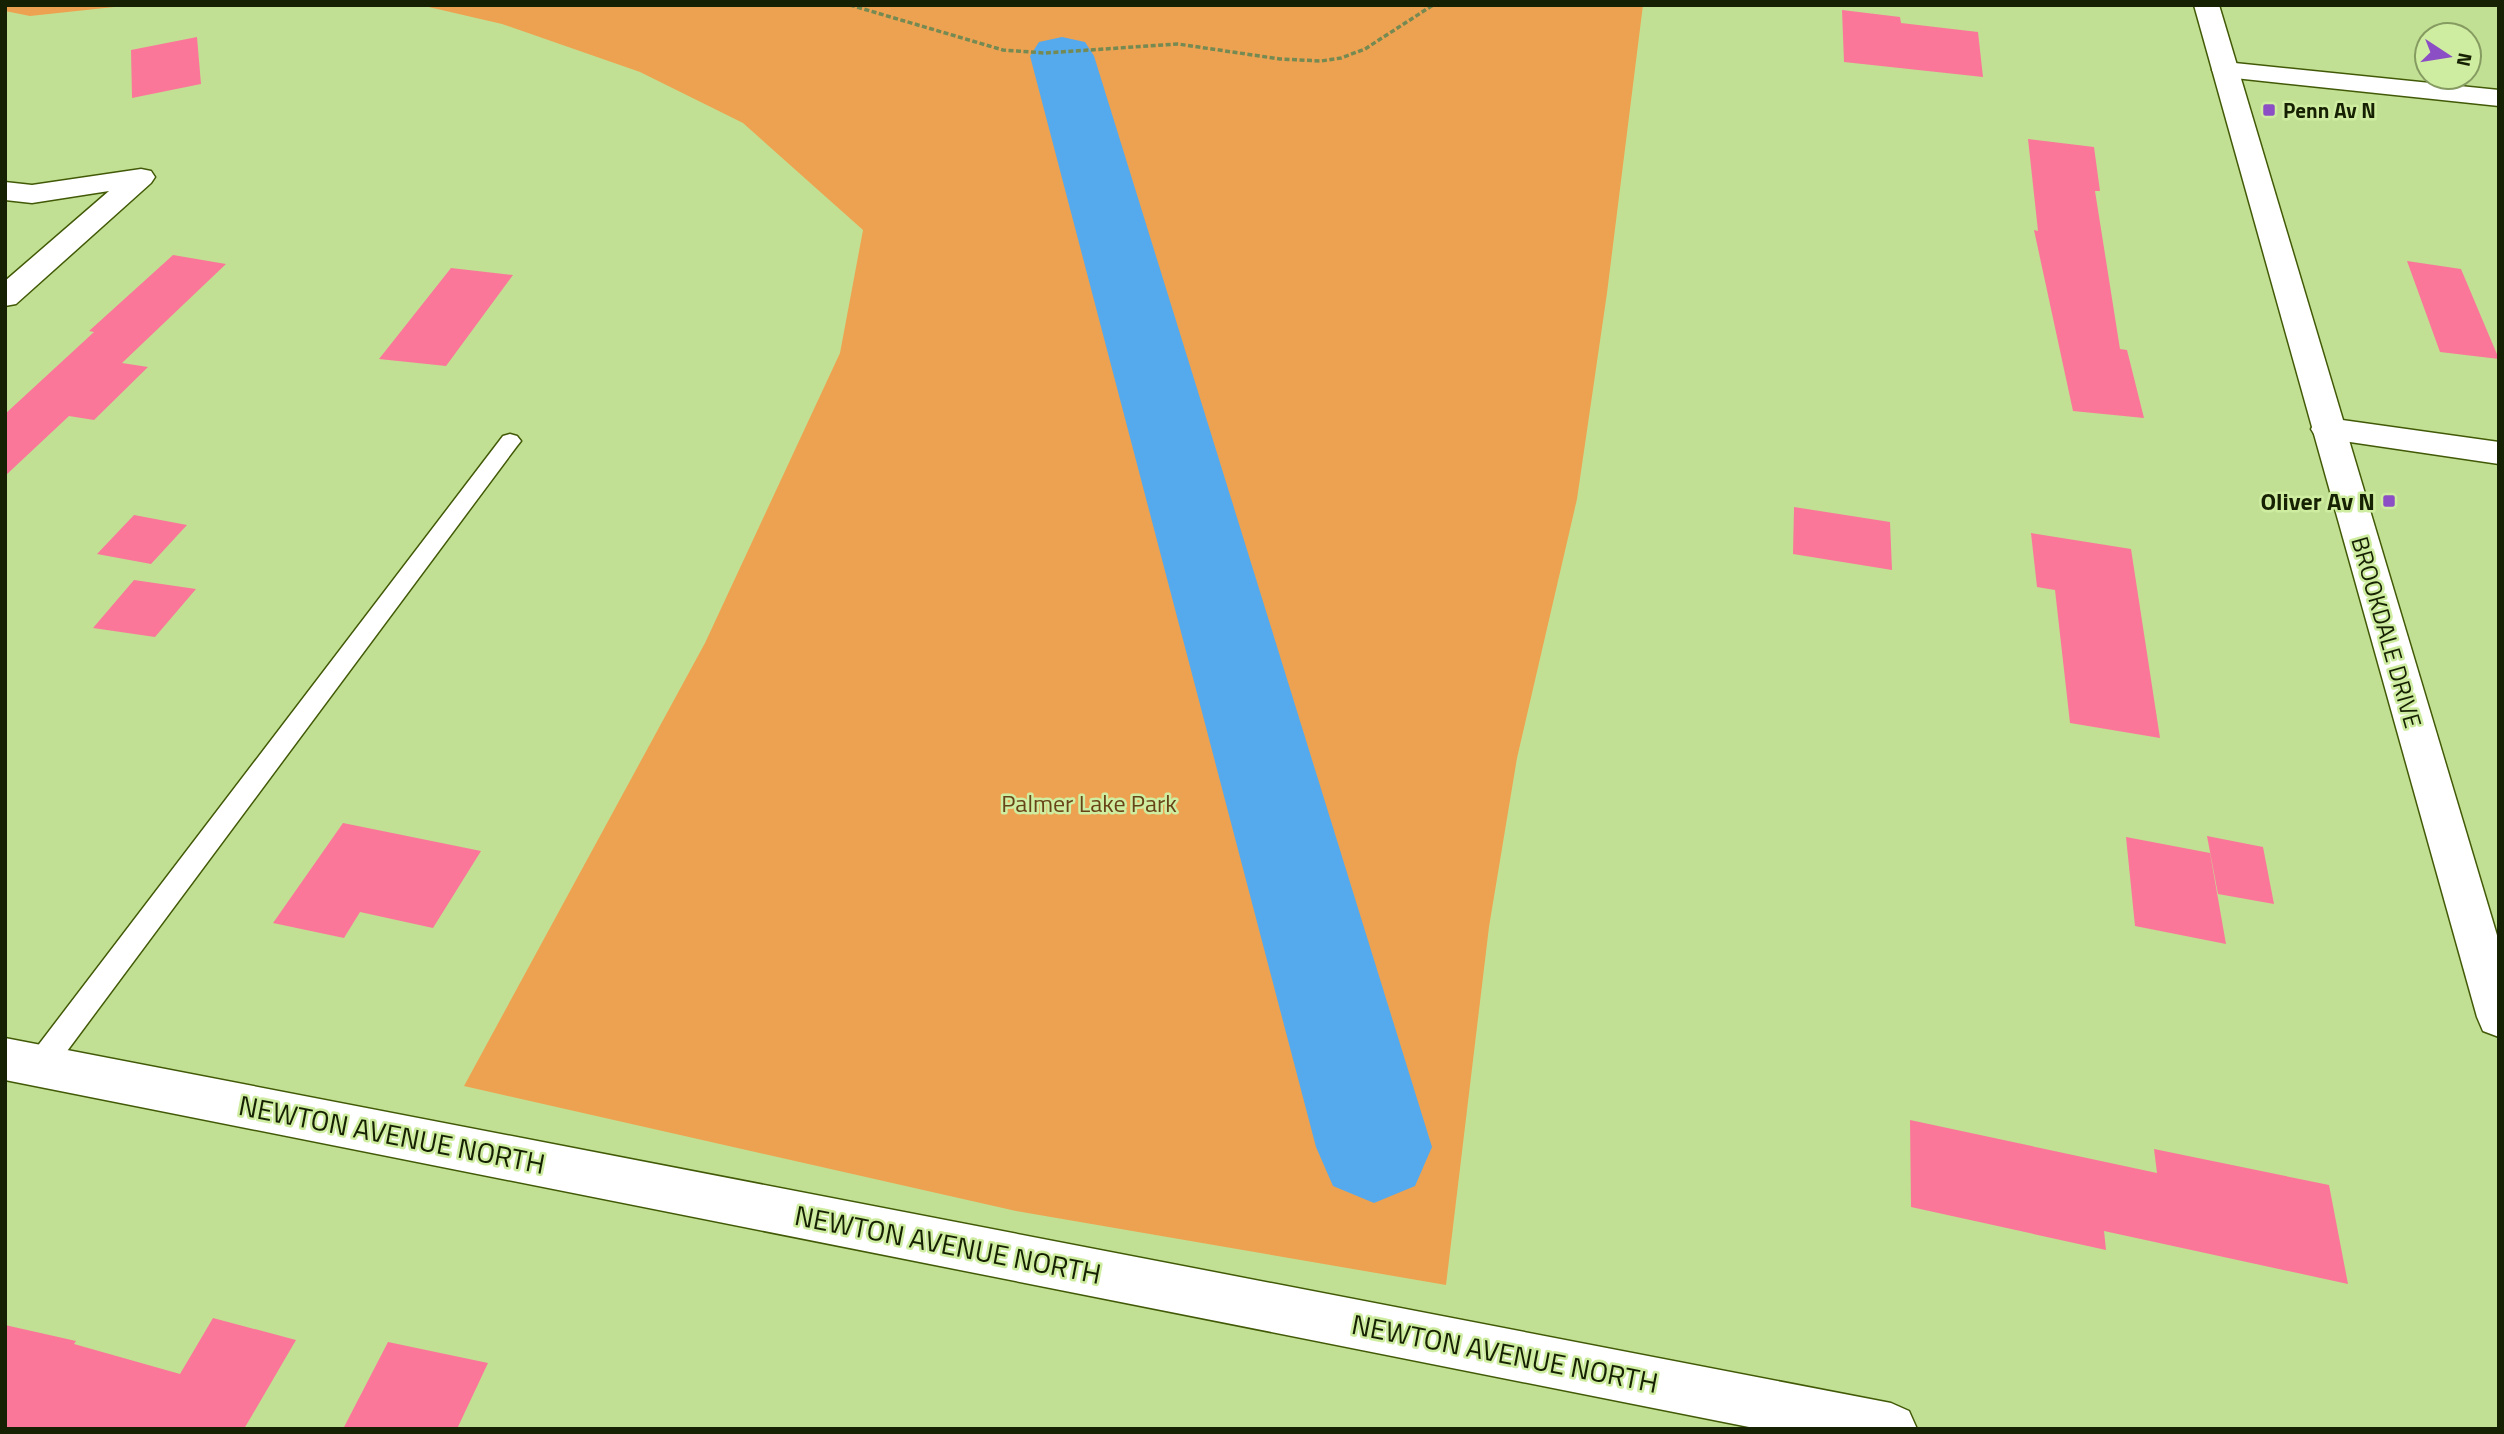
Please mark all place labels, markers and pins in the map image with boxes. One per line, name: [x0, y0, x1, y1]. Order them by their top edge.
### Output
place label: Penn Av N: [2283, 94, 2376, 126]
marker: Penn Av N: [2261, 102, 2277, 118]
place label: Oliver Av N: [2260, 483, 2375, 519]
marker: Oliver Av N: [2381, 493, 2397, 509]

